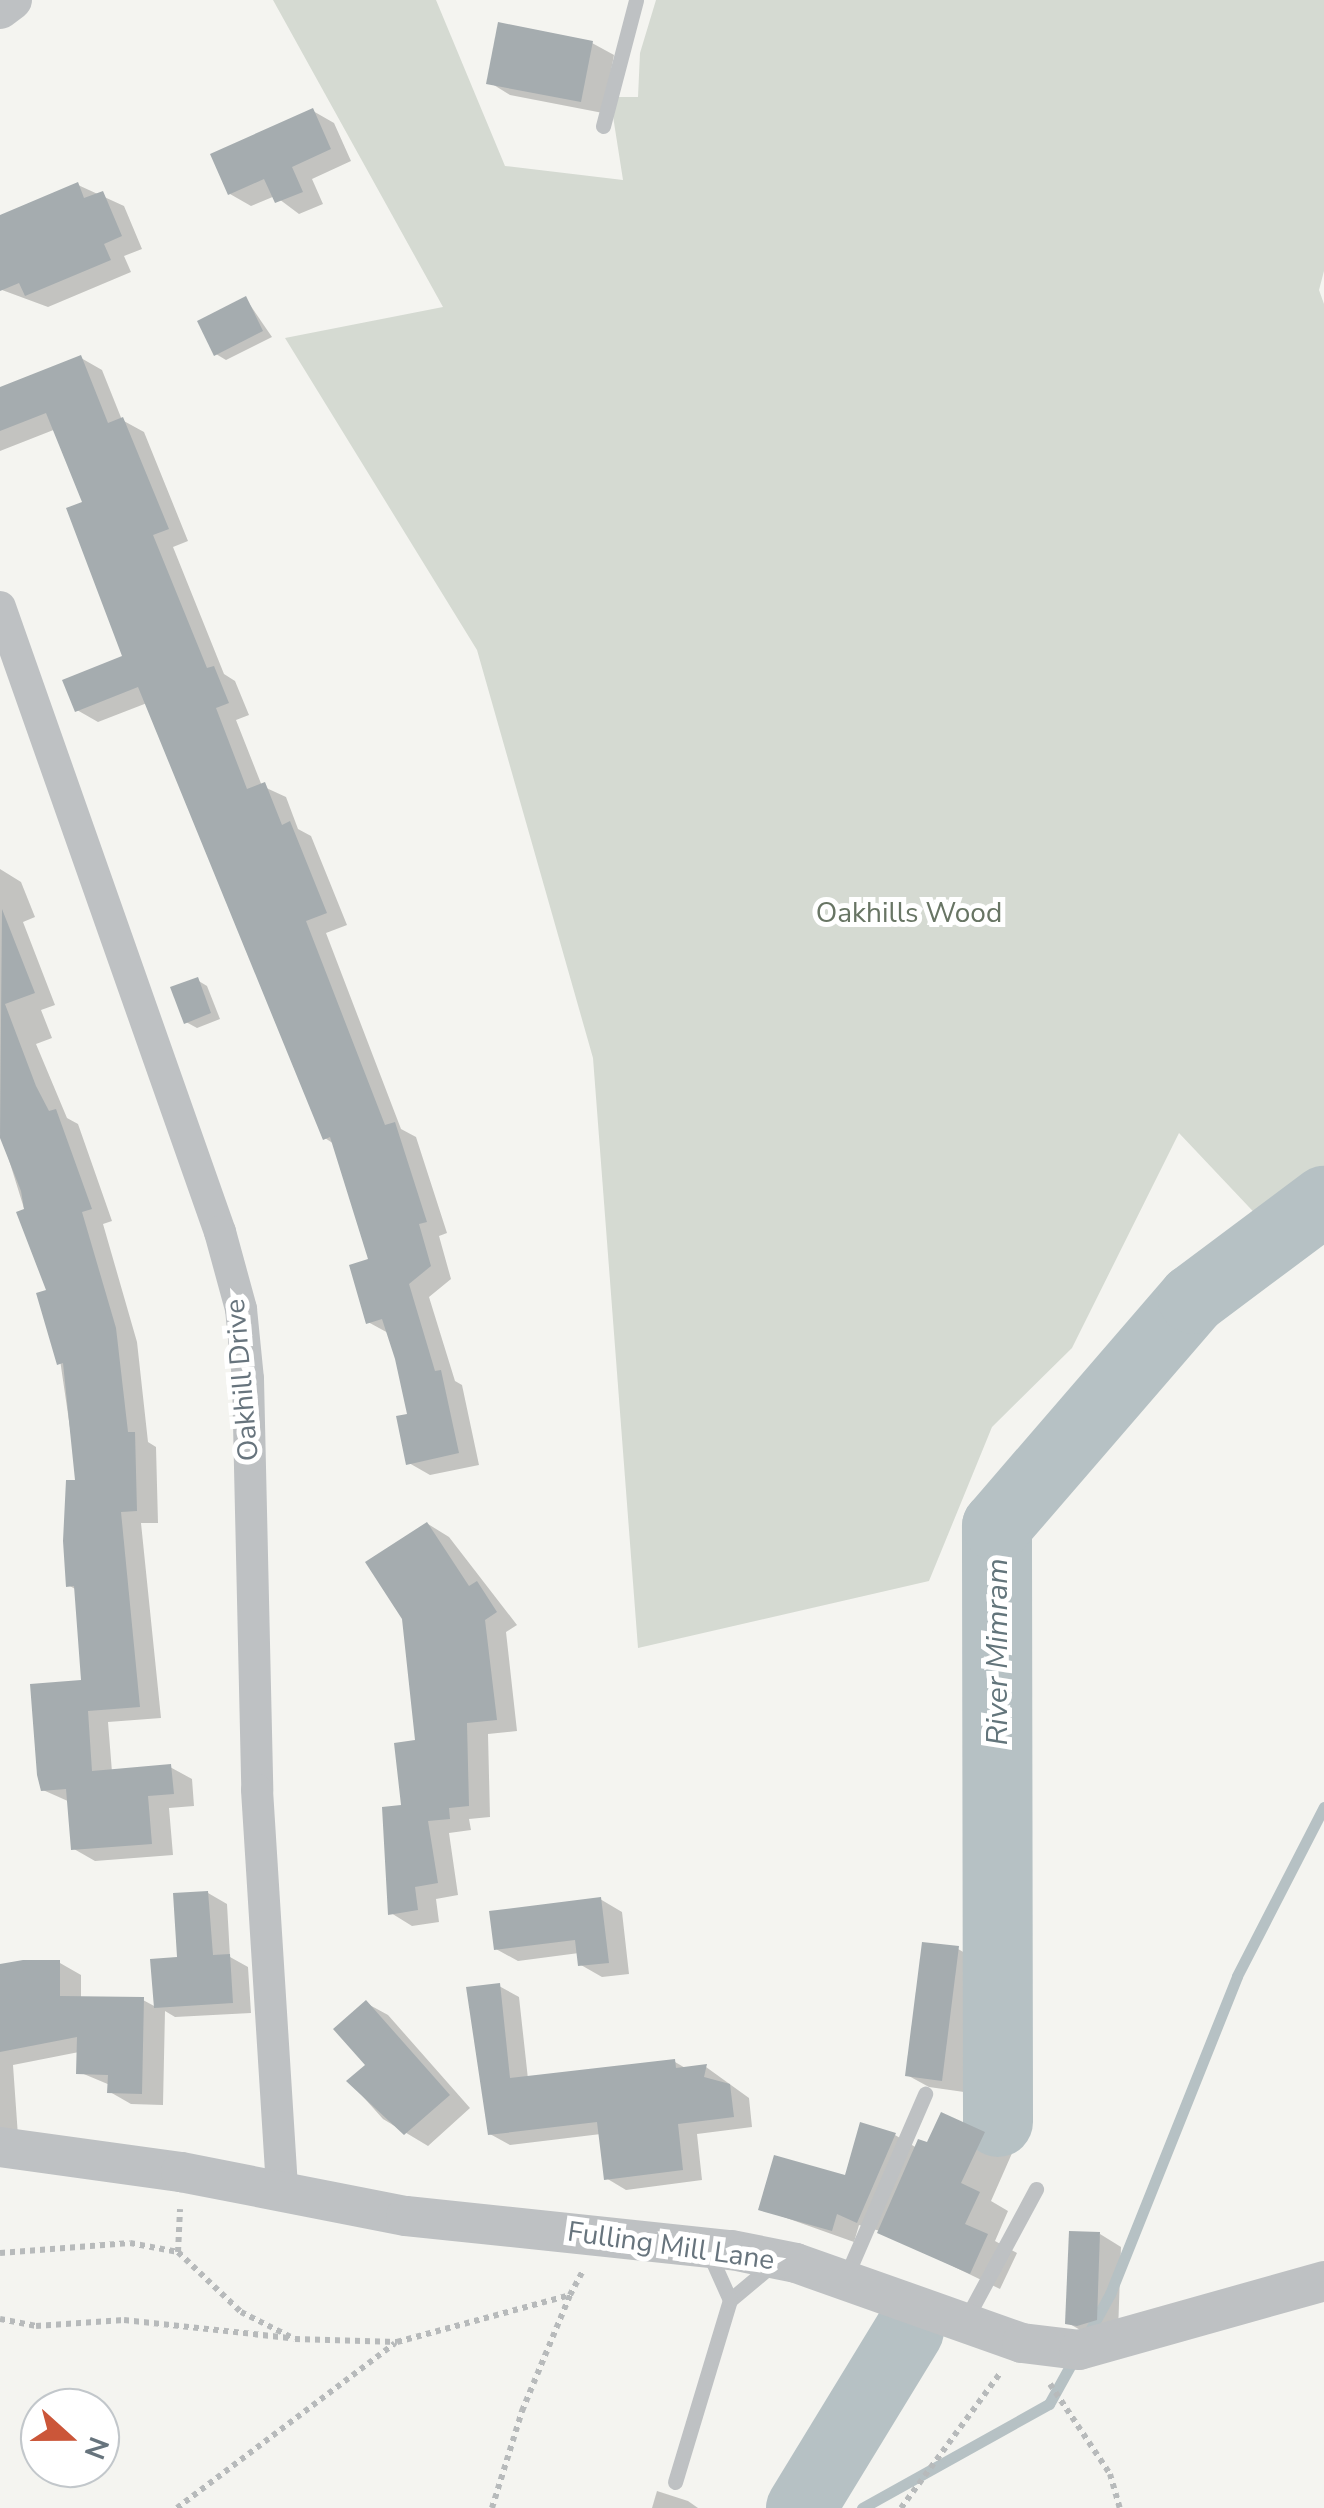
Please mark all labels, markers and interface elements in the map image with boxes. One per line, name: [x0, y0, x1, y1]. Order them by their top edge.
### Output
park label: Oakhills Wood: [816, 896, 1002, 930]
street label: Oakhill Drive: [218, 1297, 266, 1463]
water label: River Mimram: [980, 1558, 1016, 1746]
street label: Fulling Mill Lane: [565, 2215, 777, 2277]
north arrow: [20, 2388, 120, 2488]
text: N: [75, 2431, 118, 2465]

